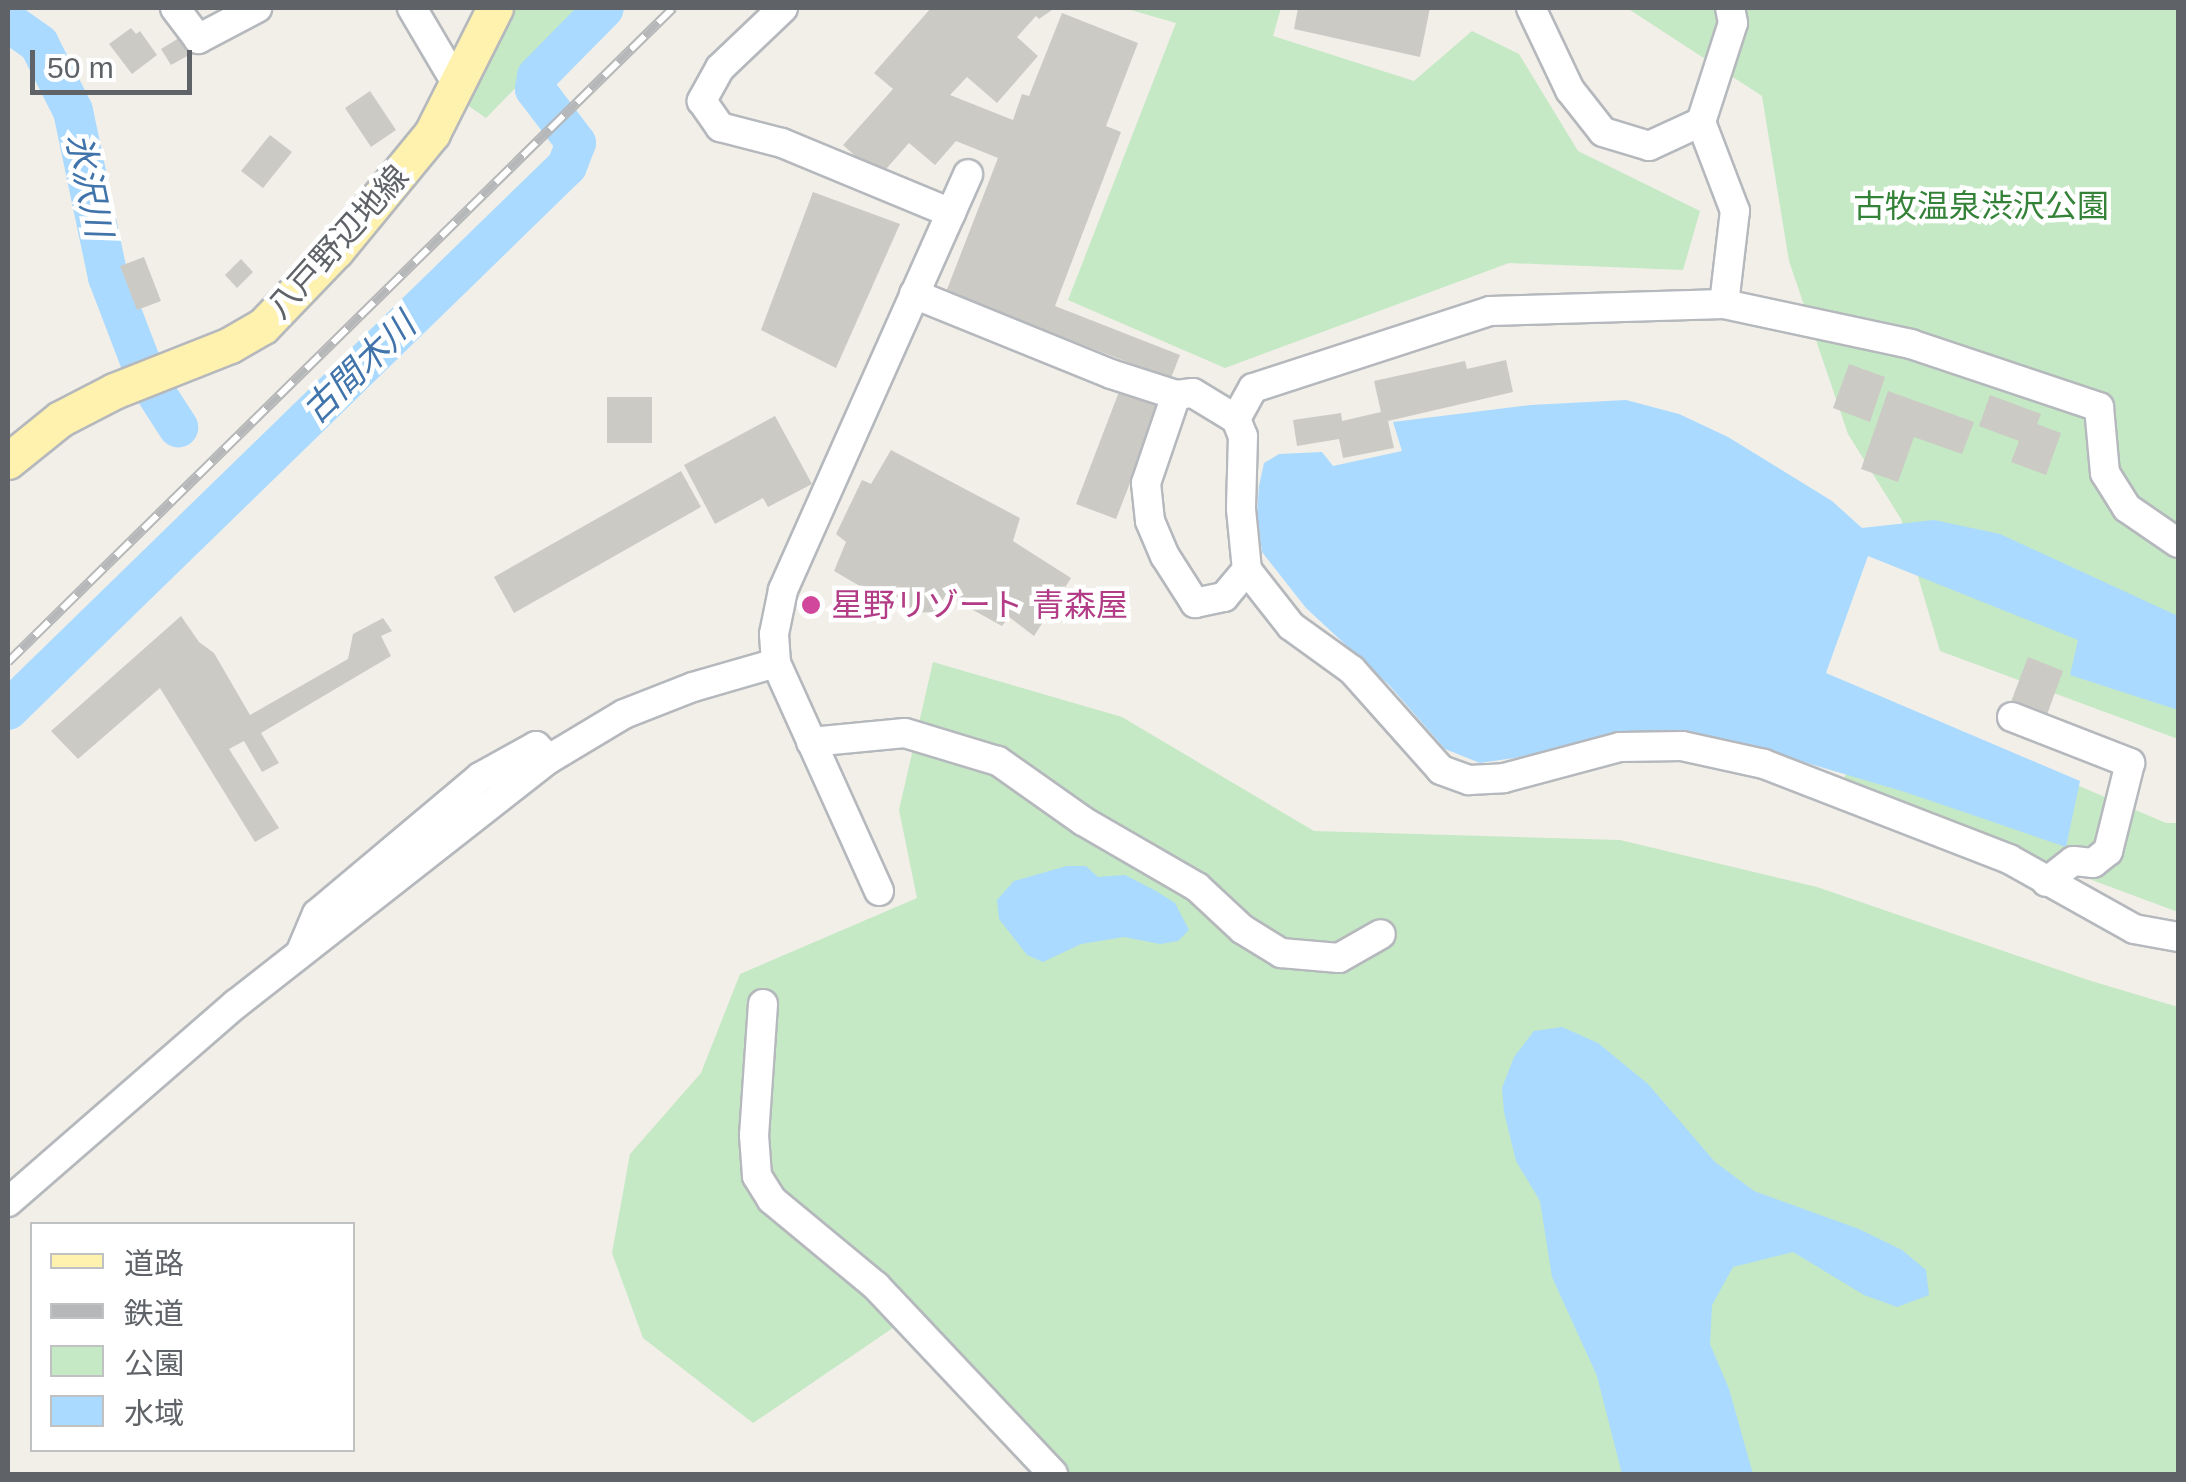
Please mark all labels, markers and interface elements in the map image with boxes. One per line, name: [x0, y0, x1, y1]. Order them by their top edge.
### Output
scale bar: [35, 30, 198, 92]
text: 50 m: [47, 51, 114, 84]
water label: 氷沢川: [58, 129, 120, 241]
street label: 八戸野辺地線: [259, 158, 417, 326]
park label: 古牧温泉渋沢公園: [1853, 187, 2109, 225]
water label: 古間木川: [294, 304, 424, 432]
place label: 星野リゾート 青森屋: [831, 586, 1128, 624]
marker: 星野リゾート 青森屋: [800, 594, 822, 616]
legend: [30, 1222, 355, 1452]
text: 道路: [124, 1247, 184, 1280]
text: 鉄道: [124, 1297, 184, 1330]
text: 公園: [124, 1347, 184, 1380]
text: 水域: [124, 1397, 184, 1430]

